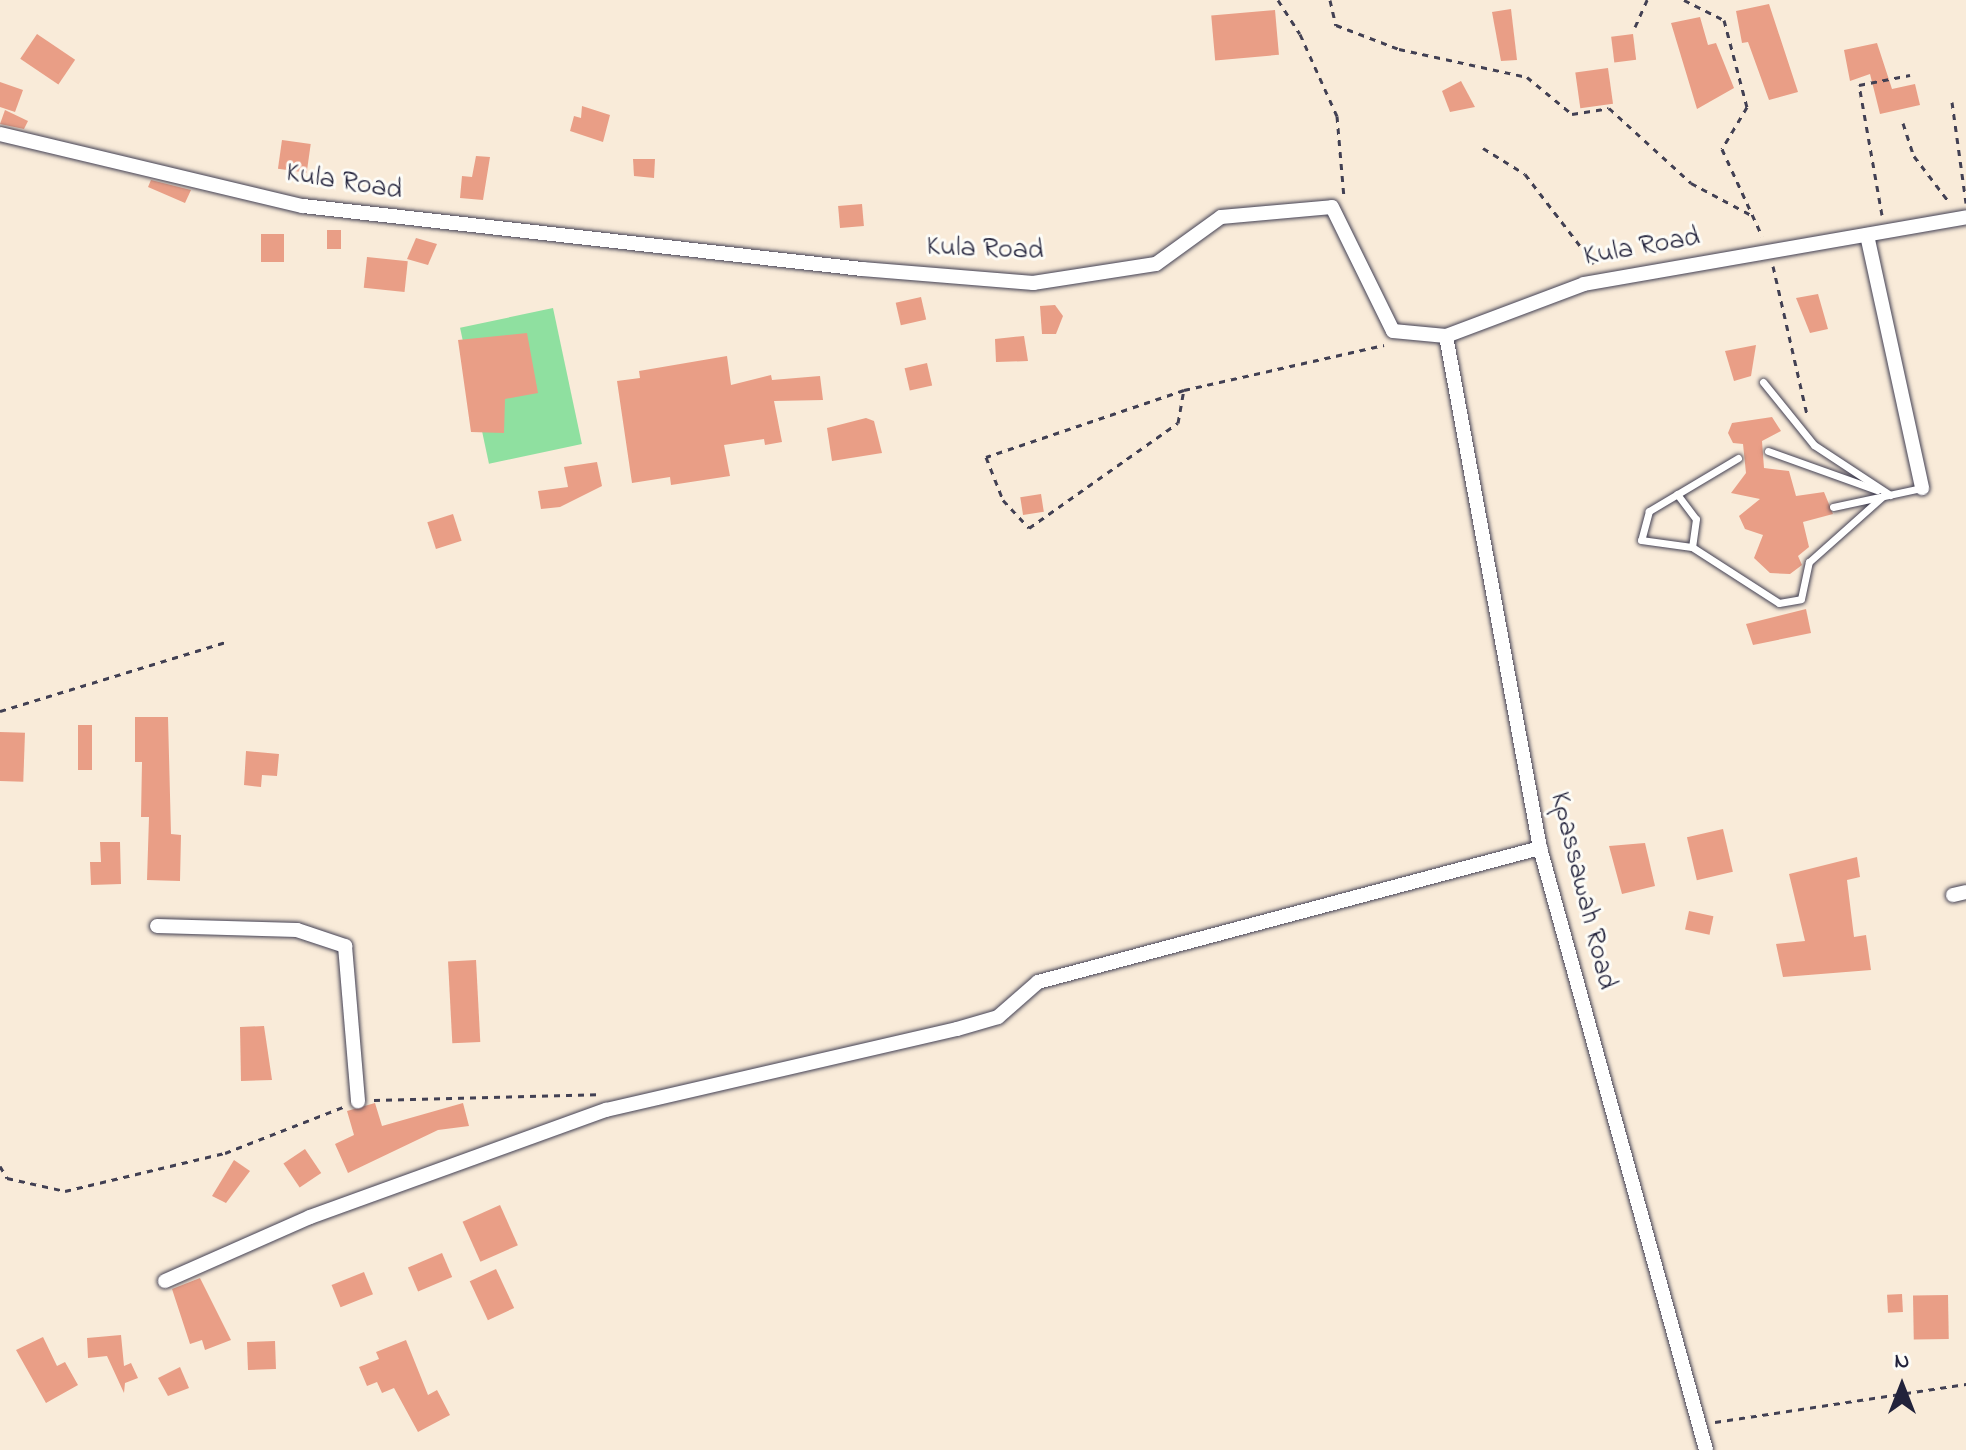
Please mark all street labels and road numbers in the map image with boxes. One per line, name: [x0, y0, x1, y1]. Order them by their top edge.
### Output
street label: Kula Road: [283, 157, 405, 209]
street label: Kula Road: [1581, 221, 1703, 275]
street label: Kula Road: [926, 231, 1044, 269]
street label: Kpassawah Road: [1541, 789, 1623, 993]

